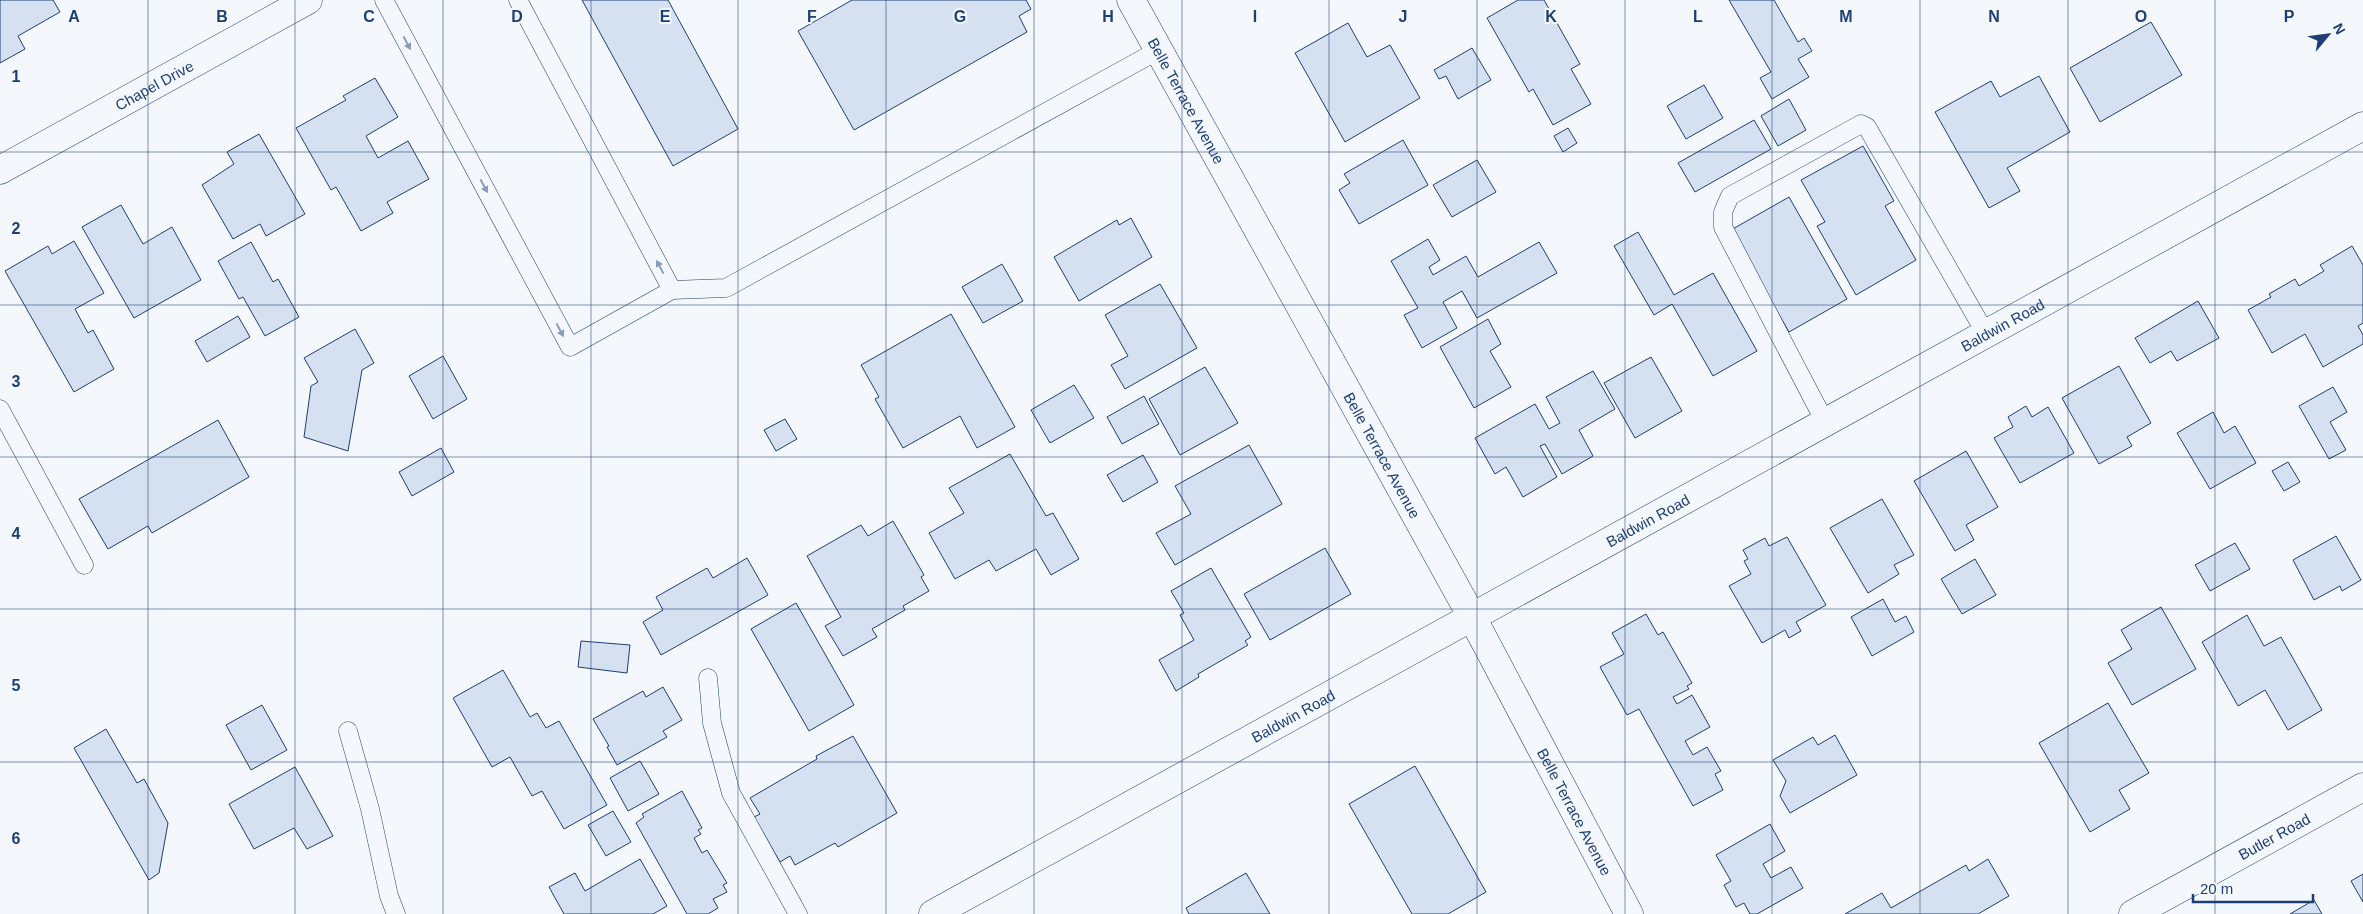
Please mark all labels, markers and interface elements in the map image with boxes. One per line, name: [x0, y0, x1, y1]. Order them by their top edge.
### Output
text: A: [68, 8, 80, 25]
text: B: [216, 8, 228, 25]
text: C: [363, 8, 375, 25]
text: D: [511, 8, 523, 25]
text: E: [660, 8, 671, 25]
text: F: [807, 8, 817, 25]
text: G: [954, 8, 966, 25]
text: H: [1102, 8, 1114, 25]
text: I: [1253, 8, 1257, 25]
text: J: [1399, 8, 1407, 25]
text: K: [1545, 8, 1557, 25]
text: L: [1693, 8, 1703, 25]
text: M: [1839, 8, 1853, 25]
text: N: [1988, 8, 2000, 25]
text: O: [2135, 8, 2147, 25]
text: P: [2284, 8, 2295, 25]
north arrow: [2303, 10, 2353, 60]
text: N: [2330, 20, 2349, 37]
street label: Belle Terrace Avenue: [1145, 35, 1228, 167]
one-way arrow: [403, 36, 411, 50]
street label: Chapel Drive: [112, 57, 196, 113]
text: 1: [12, 68, 21, 85]
one-way arrow: [480, 179, 488, 194]
text: 2: [12, 220, 21, 237]
one-way arrow: [656, 260, 664, 274]
street label: Baldwin Road: [1958, 295, 2047, 355]
one-way arrow: [556, 323, 565, 336]
text: 3: [12, 373, 21, 390]
street label: Belle Terrace Avenue: [1341, 389, 1424, 521]
street label: Baldwin Road: [1603, 490, 1692, 550]
text: 4: [12, 525, 21, 542]
text: 5: [12, 677, 21, 694]
street label: Baldwin Road: [1248, 686, 1338, 745]
street label: Belle Terrace Avenue: [1534, 745, 1615, 878]
street label: Butler Road: [2235, 810, 2313, 863]
text: 6: [12, 830, 21, 847]
scale bar: [2193, 872, 2313, 904]
text: 20 m: [2200, 880, 2233, 897]

